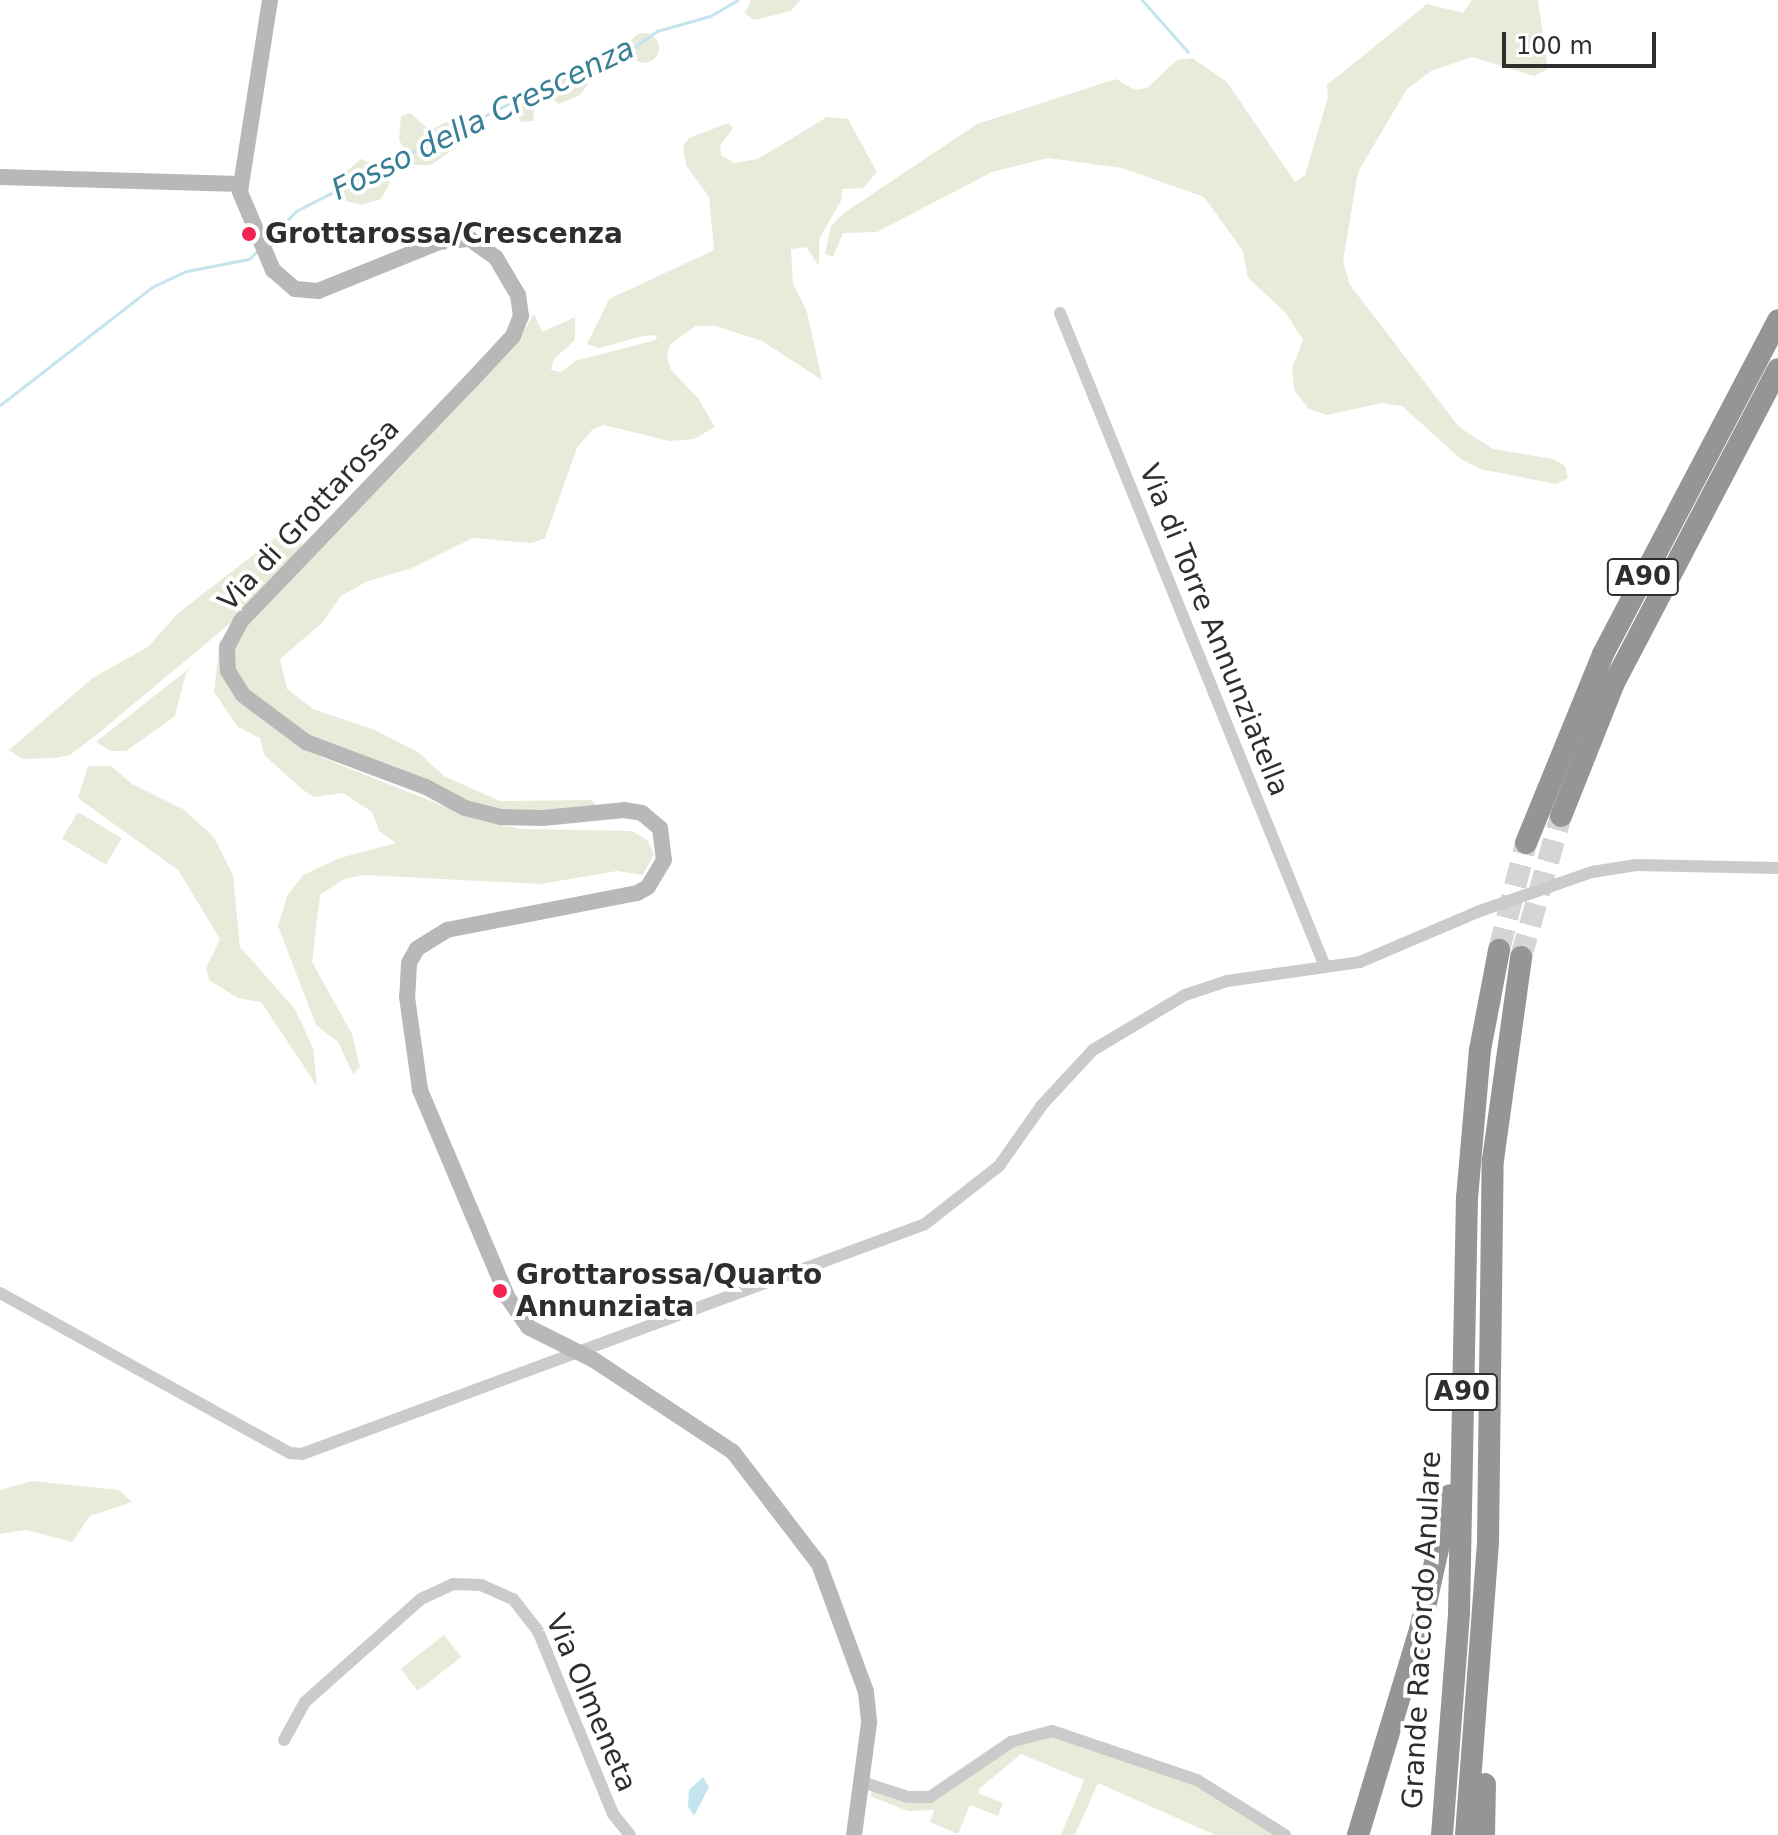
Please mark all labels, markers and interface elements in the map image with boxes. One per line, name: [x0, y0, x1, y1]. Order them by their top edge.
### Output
scale bar: [1506, 16, 1660, 66]
water label: Fosso della Crescenza: [326, 30, 640, 208]
text: 100 m: [1516, 32, 1593, 60]
place label: Grottarossa/Crescenza: [265, 217, 623, 251]
marker: Grottarossa/Crescenza: [240, 225, 258, 243]
street label: Via di Grottarossa: [211, 412, 407, 618]
street label: Via di Torre Annunziatella: [1132, 459, 1296, 801]
road number: A90: [1605, 555, 1681, 599]
place label: Grottarossa/Quarto Annunziata: [516, 1258, 822, 1324]
marker: Grottarossa/Quarto Annunziata: [491, 1282, 509, 1300]
road number: A90: [1424, 1370, 1500, 1414]
street label: Grande Raccordo Anulare: [1396, 1450, 1448, 1810]
street label: Via Olmeneta: [538, 1609, 644, 1797]

